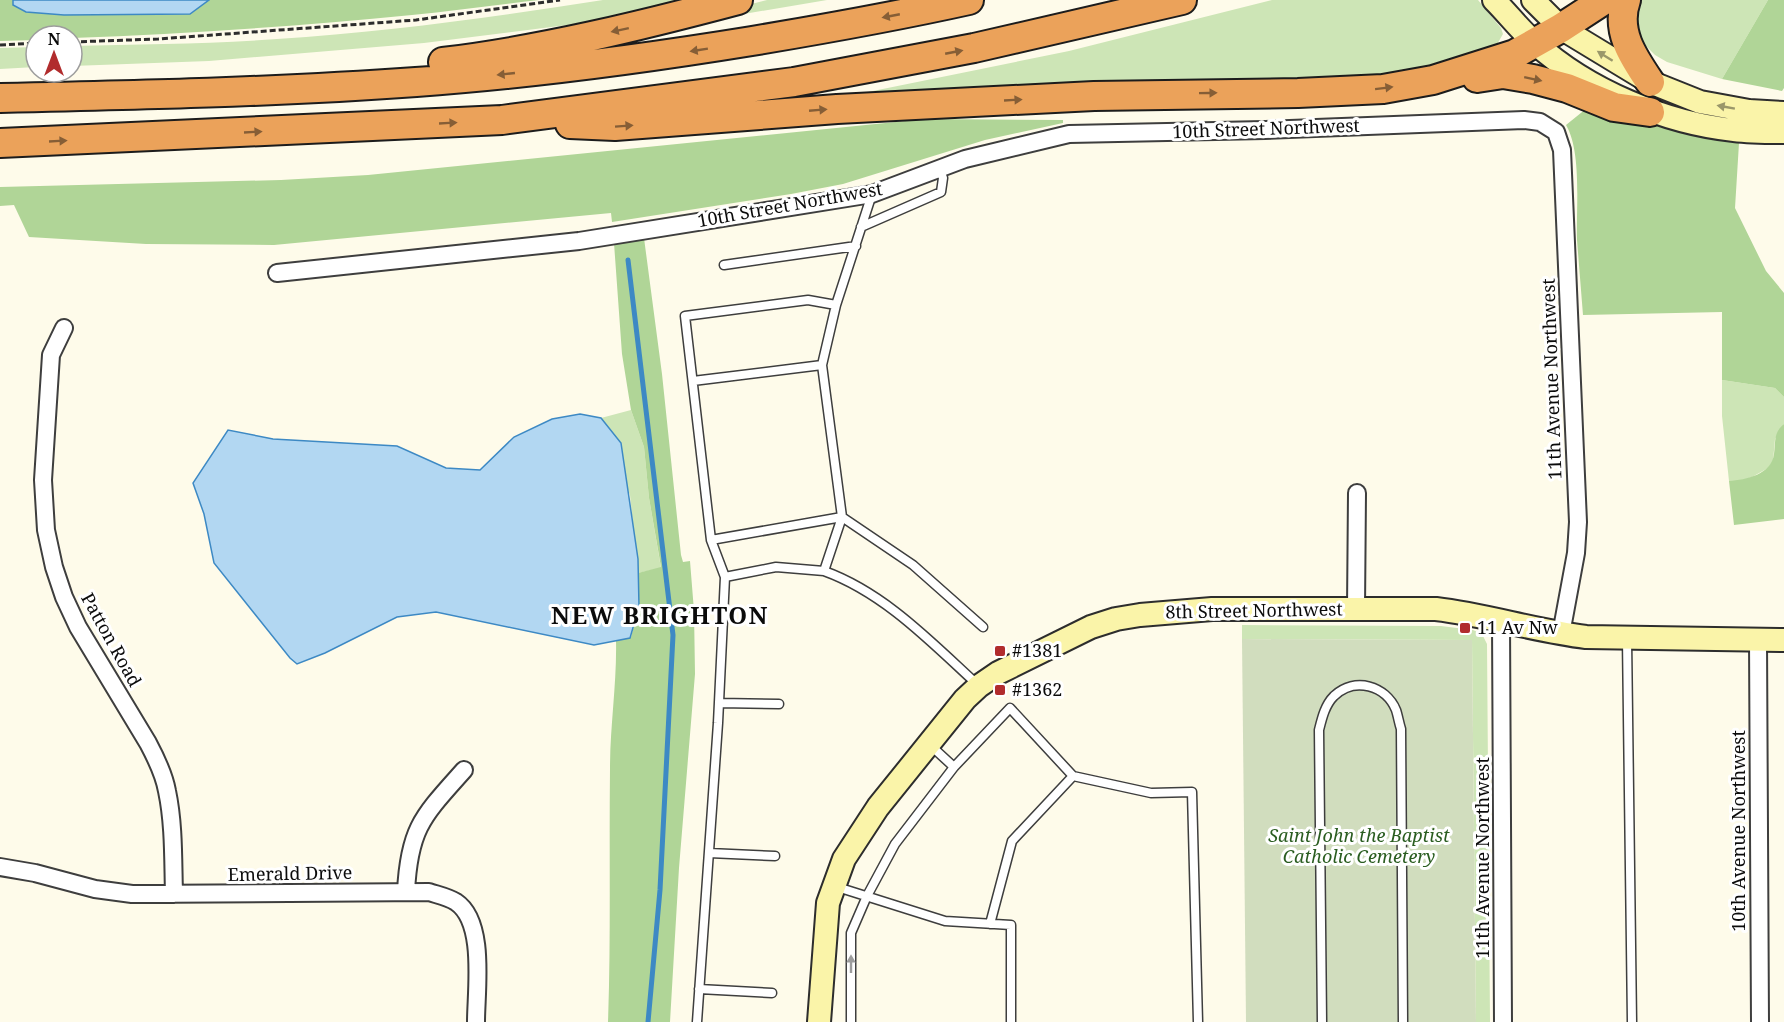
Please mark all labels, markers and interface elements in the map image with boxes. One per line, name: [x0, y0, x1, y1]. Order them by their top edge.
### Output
one-way arrow: [881, 12, 900, 21]
north arrow: [24, 24, 84, 84]
one-way arrow: [610, 26, 629, 35]
text: N: [48, 28, 61, 50]
one-way arrow: [689, 45, 708, 54]
one-way arrow: [945, 47, 964, 56]
one-way arrow: [1597, 50, 1613, 61]
one-way arrow: [496, 69, 515, 79]
one-way arrow: [1523, 75, 1542, 85]
one-way arrow: [1375, 84, 1394, 93]
one-way arrow: [1198, 88, 1217, 98]
one-way arrow: [1003, 96, 1022, 105]
one-way arrow: [1716, 102, 1735, 111]
one-way arrow: [808, 105, 827, 115]
street label: 10th Street Northwest: [1172, 113, 1360, 143]
one-way arrow: [439, 118, 458, 127]
one-way arrow: [614, 121, 633, 130]
one-way arrow: [244, 127, 263, 136]
one-way arrow: [49, 136, 68, 145]
street label: 10th Street Northwest: [695, 176, 884, 232]
street label: 11th Avenue Northwest: [1535, 278, 1567, 480]
street label: Patton Road: [76, 588, 148, 691]
street label: 8th Street Northwest: [1165, 596, 1343, 624]
district label: NEW BRIGHTON: [551, 598, 769, 631]
place label: 11 Av Nw: [1477, 615, 1558, 639]
marker: 11 Av Nw: [1458, 621, 1472, 635]
place label: #1381: [1012, 638, 1062, 662]
marker: #1381: [993, 644, 1007, 658]
place label: #1362: [1012, 677, 1062, 701]
marker: #1362: [993, 683, 1007, 697]
street label: 10th Avenue Northwest: [1726, 730, 1750, 932]
street label: 11th Avenue Northwest: [1470, 757, 1494, 959]
park label: Saint John the Baptist Catholic Cemetery: [1268, 823, 1450, 868]
street label: Emerald Drive: [227, 860, 353, 886]
one-way arrow: [846, 954, 856, 973]

